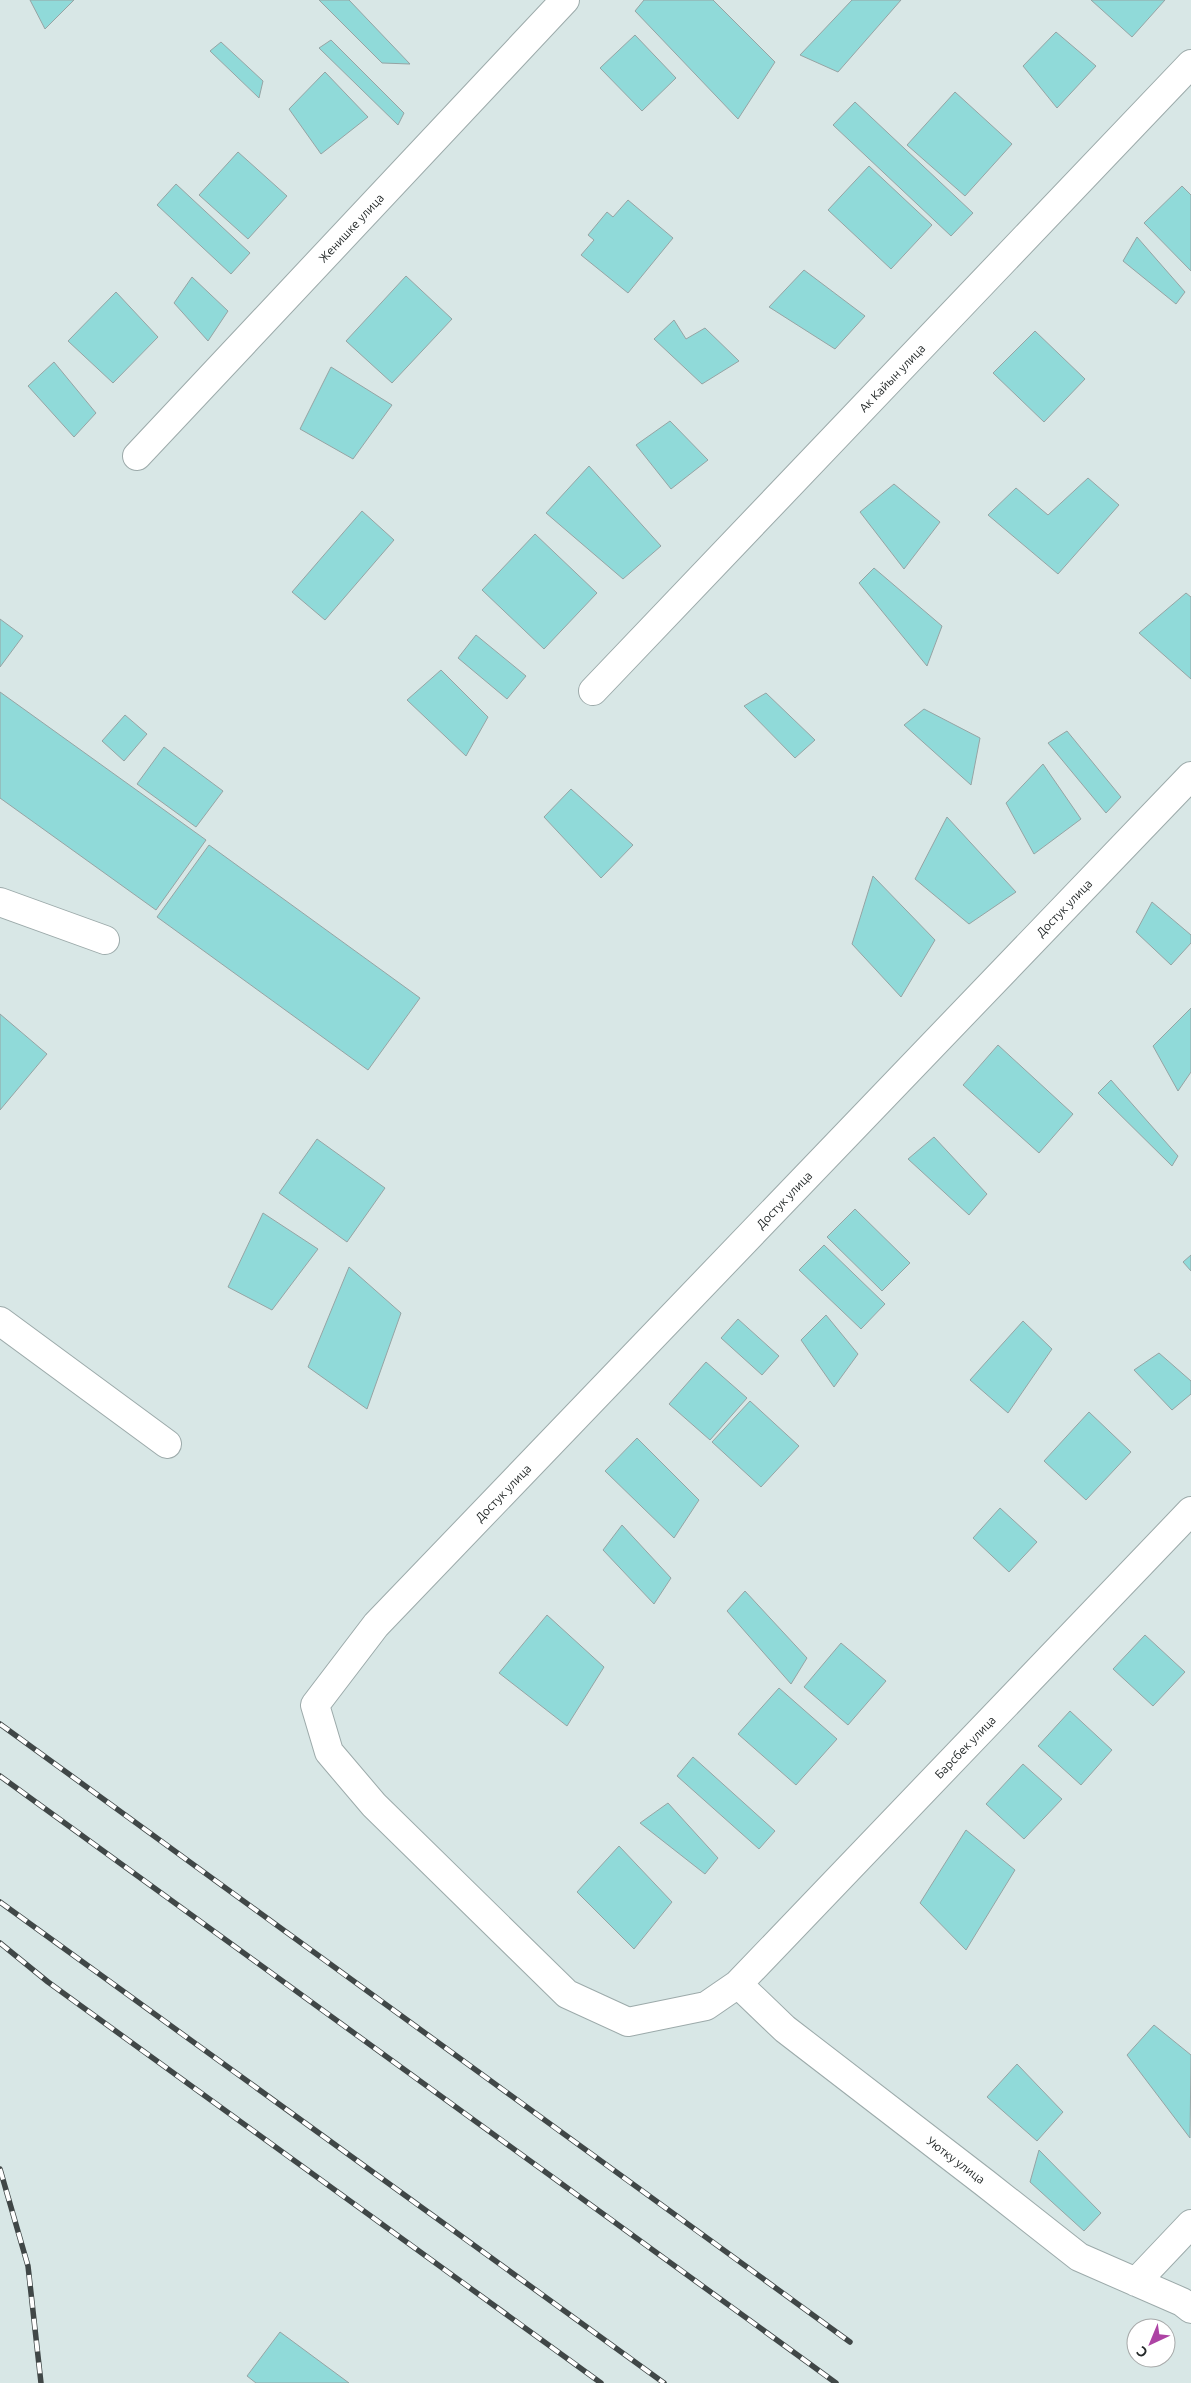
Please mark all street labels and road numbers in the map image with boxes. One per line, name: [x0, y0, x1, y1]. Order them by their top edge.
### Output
street label: Женишке улица: [316, 191, 386, 265]
street label: Ак Кайын улица: [856, 342, 928, 414]
street label: Достук улица: [1034, 877, 1094, 939]
street label: Достук улица: [754, 1169, 814, 1231]
street label: Достук улица: [473, 1462, 533, 1524]
street label: Барсбек улица: [932, 1713, 998, 1781]
street label: Уютку улица: [924, 2134, 988, 2186]

